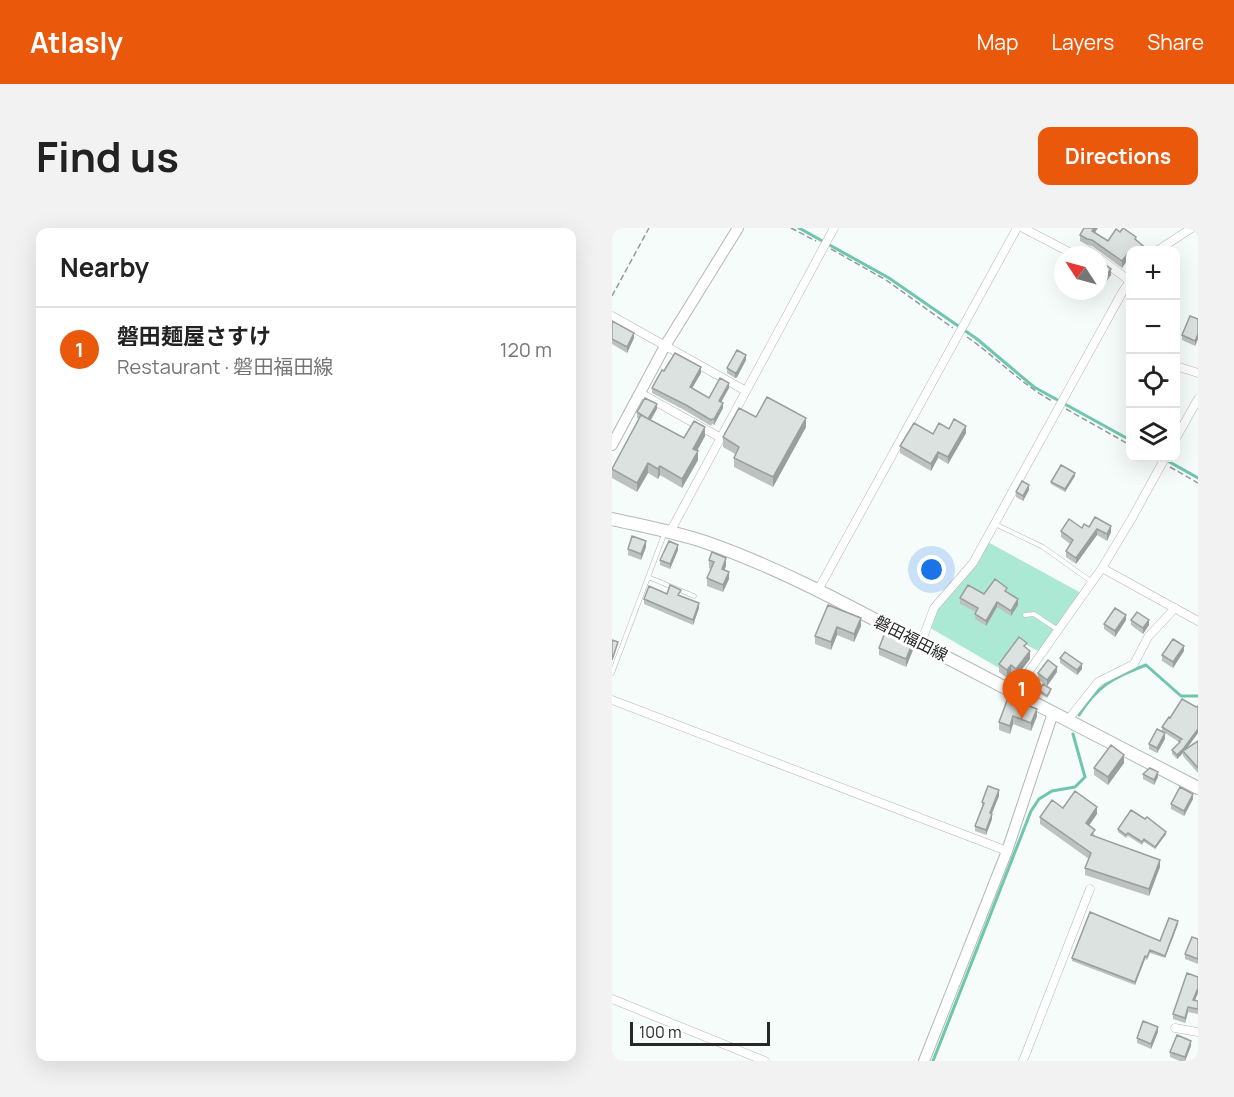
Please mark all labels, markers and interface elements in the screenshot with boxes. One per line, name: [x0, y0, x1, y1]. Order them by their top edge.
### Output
text: Atlasly: [30, 23, 123, 61]
text: Map: [977, 28, 1018, 56]
text: Layers: [1051, 28, 1114, 56]
text: Share: [1147, 28, 1204, 56]
text: Find us: [36, 127, 179, 185]
button: Directions: [1038, 127, 1198, 185]
north arrow: [1054, 246, 1108, 300]
map controls: [1126, 246, 1180, 462]
button: +: [1126, 246, 1180, 300]
text: Nearby: [60, 249, 149, 285]
button: −: [1126, 300, 1180, 354]
text: 磐田麺屋さすけ: [117, 321, 271, 351]
text: 1: [75, 336, 84, 363]
text: 120 m: [500, 336, 552, 363]
text: Restaurant · 磐田福田線: [117, 353, 333, 380]
button: locate: [1126, 354, 1180, 408]
button: layers: [1126, 408, 1180, 462]
your location: [917, 555, 946, 584]
street label: 磐田福田線: [870, 610, 952, 666]
pin: 1: [1002, 670, 1042, 719]
scale bar: [630, 1019, 770, 1046]
text: 100 m: [639, 1021, 682, 1043]

